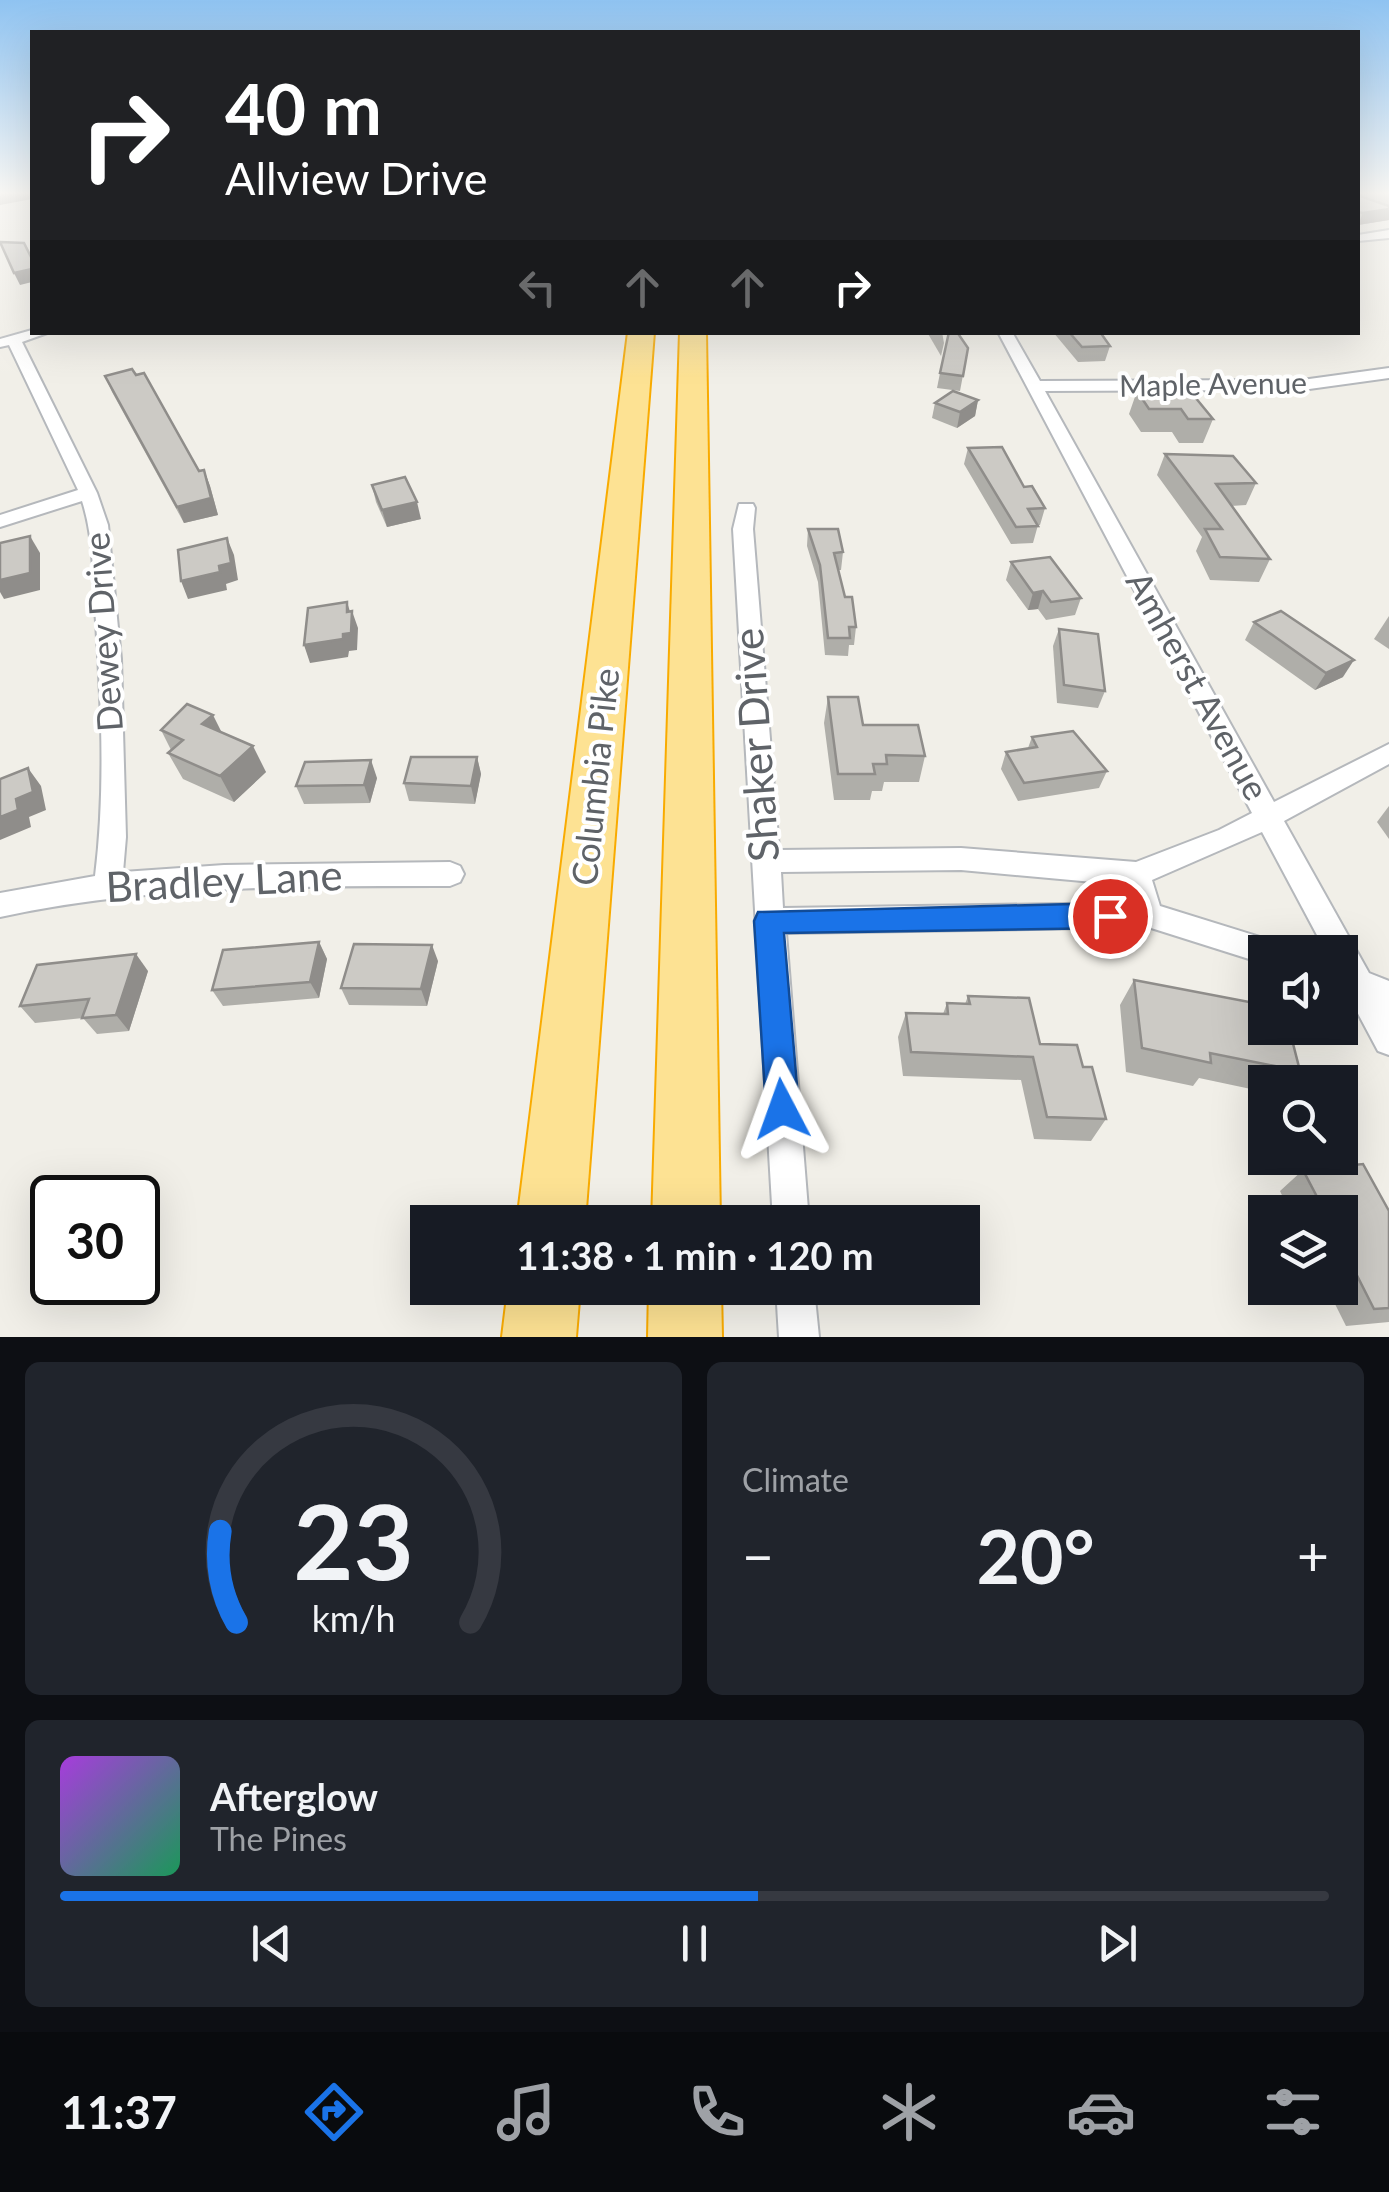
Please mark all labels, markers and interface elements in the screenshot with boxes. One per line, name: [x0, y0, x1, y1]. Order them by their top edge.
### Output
text: 40 m: [225, 66, 382, 150]
icon: right: [60, 70, 190, 200]
text: Allview Drive: [225, 151, 487, 205]
icon: left: [510, 260, 565, 315]
icon: ahead: [615, 260, 670, 315]
icon: ahead: [720, 260, 775, 315]
icon: right: [825, 260, 880, 315]
street label: Maple Avenue: [1119, 363, 1307, 403]
street label: Dewey Drive: [74, 531, 130, 733]
street label: Amherst Avenue: [1119, 564, 1279, 806]
street label: Shaker Drive: [722, 626, 788, 864]
street label: Columbia Pike: [562, 666, 626, 888]
street label: Bradley Lane: [104, 849, 344, 911]
pin: [1068, 874, 1153, 959]
icon: arrive: [1083, 889, 1138, 944]
map controls: [1248, 935, 1358, 1305]
button: sound: [1248, 935, 1358, 1045]
position arrow: [730, 1057, 834, 1161]
button: search: [1248, 1065, 1358, 1175]
speed limit sign: 30: [30, 1175, 160, 1305]
button: layers: [1248, 1195, 1358, 1305]
text: 11:38 · 1 min · 120 m: [516, 1232, 874, 1278]
text: Climate: [742, 1460, 849, 1499]
text: 23: [293, 1477, 414, 1602]
text: 20°: [976, 1510, 1095, 1600]
text: −: [742, 1522, 774, 1588]
text: +: [1297, 1522, 1329, 1588]
text: km/h: [312, 1597, 395, 1640]
text: Afterglow: [210, 1773, 378, 1819]
text: The Pines: [210, 1819, 347, 1858]
icon: previous: [244, 1916, 299, 1971]
icon: pause: [667, 1916, 722, 1971]
icon: next: [1090, 1916, 1145, 1971]
icon: directions: [299, 2077, 369, 2147]
icon: music: [491, 2077, 561, 2147]
icon: phone: [682, 2077, 752, 2147]
icon: climate: [874, 2077, 944, 2147]
icon: car: [1066, 2077, 1136, 2147]
icon: filters: [1258, 2077, 1328, 2147]
text: 11:37: [61, 2085, 177, 2139]

